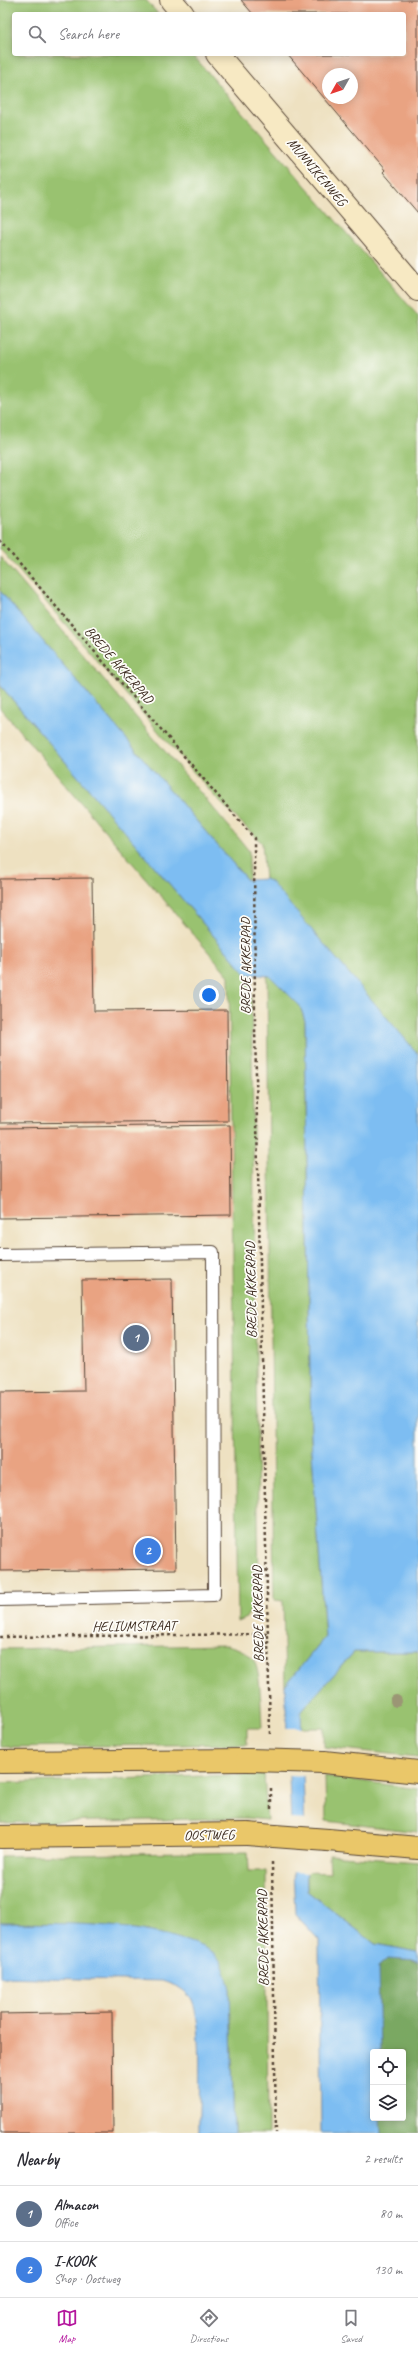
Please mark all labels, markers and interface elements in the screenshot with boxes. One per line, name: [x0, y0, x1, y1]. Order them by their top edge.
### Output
search box: [12, 12, 406, 56]
icon: search: [26, 23, 48, 45]
text: Search here: [58, 25, 119, 44]
north arrow: [322, 68, 358, 104]
street label: MUNNIKENWEG: [284, 135, 352, 211]
street label: BREDE AKKERPAD: [81, 623, 158, 708]
street label: BREDE AKKERPAD: [237, 917, 254, 1014]
your location: [199, 985, 219, 1005]
street label: BREDE AKKERPAD: [242, 1241, 260, 1338]
pin: 1: [123, 1323, 149, 1353]
pin: 2: [135, 1536, 161, 1566]
street label: BREDE AKKERPAD: [249, 1565, 267, 1662]
street label: HELIUMSTRAAT: [92, 1617, 180, 1635]
street label: OOSTWEG: [184, 1826, 237, 1844]
street label: BREDE AKKERPAD: [254, 1889, 272, 1986]
map controls: [370, 2049, 406, 2121]
button: locate: [370, 2049, 406, 2085]
button: layers: [370, 2085, 406, 2121]
text: Nearby: [16, 2149, 59, 2170]
text: 2 results: [364, 2151, 402, 2167]
text: Almacon: [54, 2196, 98, 2215]
text: 1: [26, 2206, 32, 2222]
text: 80 m: [380, 2206, 402, 2222]
text: Office: [54, 2215, 78, 2231]
text: I-KOOK: [54, 2252, 95, 2271]
text: 2: [26, 2262, 32, 2278]
text: 130 m: [374, 2262, 402, 2278]
text: Shop · Oostweg: [54, 2271, 120, 2287]
tab: Map: [56, 2307, 78, 2345]
tab: Directions: [190, 2307, 228, 2345]
tab: Saved: [340, 2307, 362, 2345]

